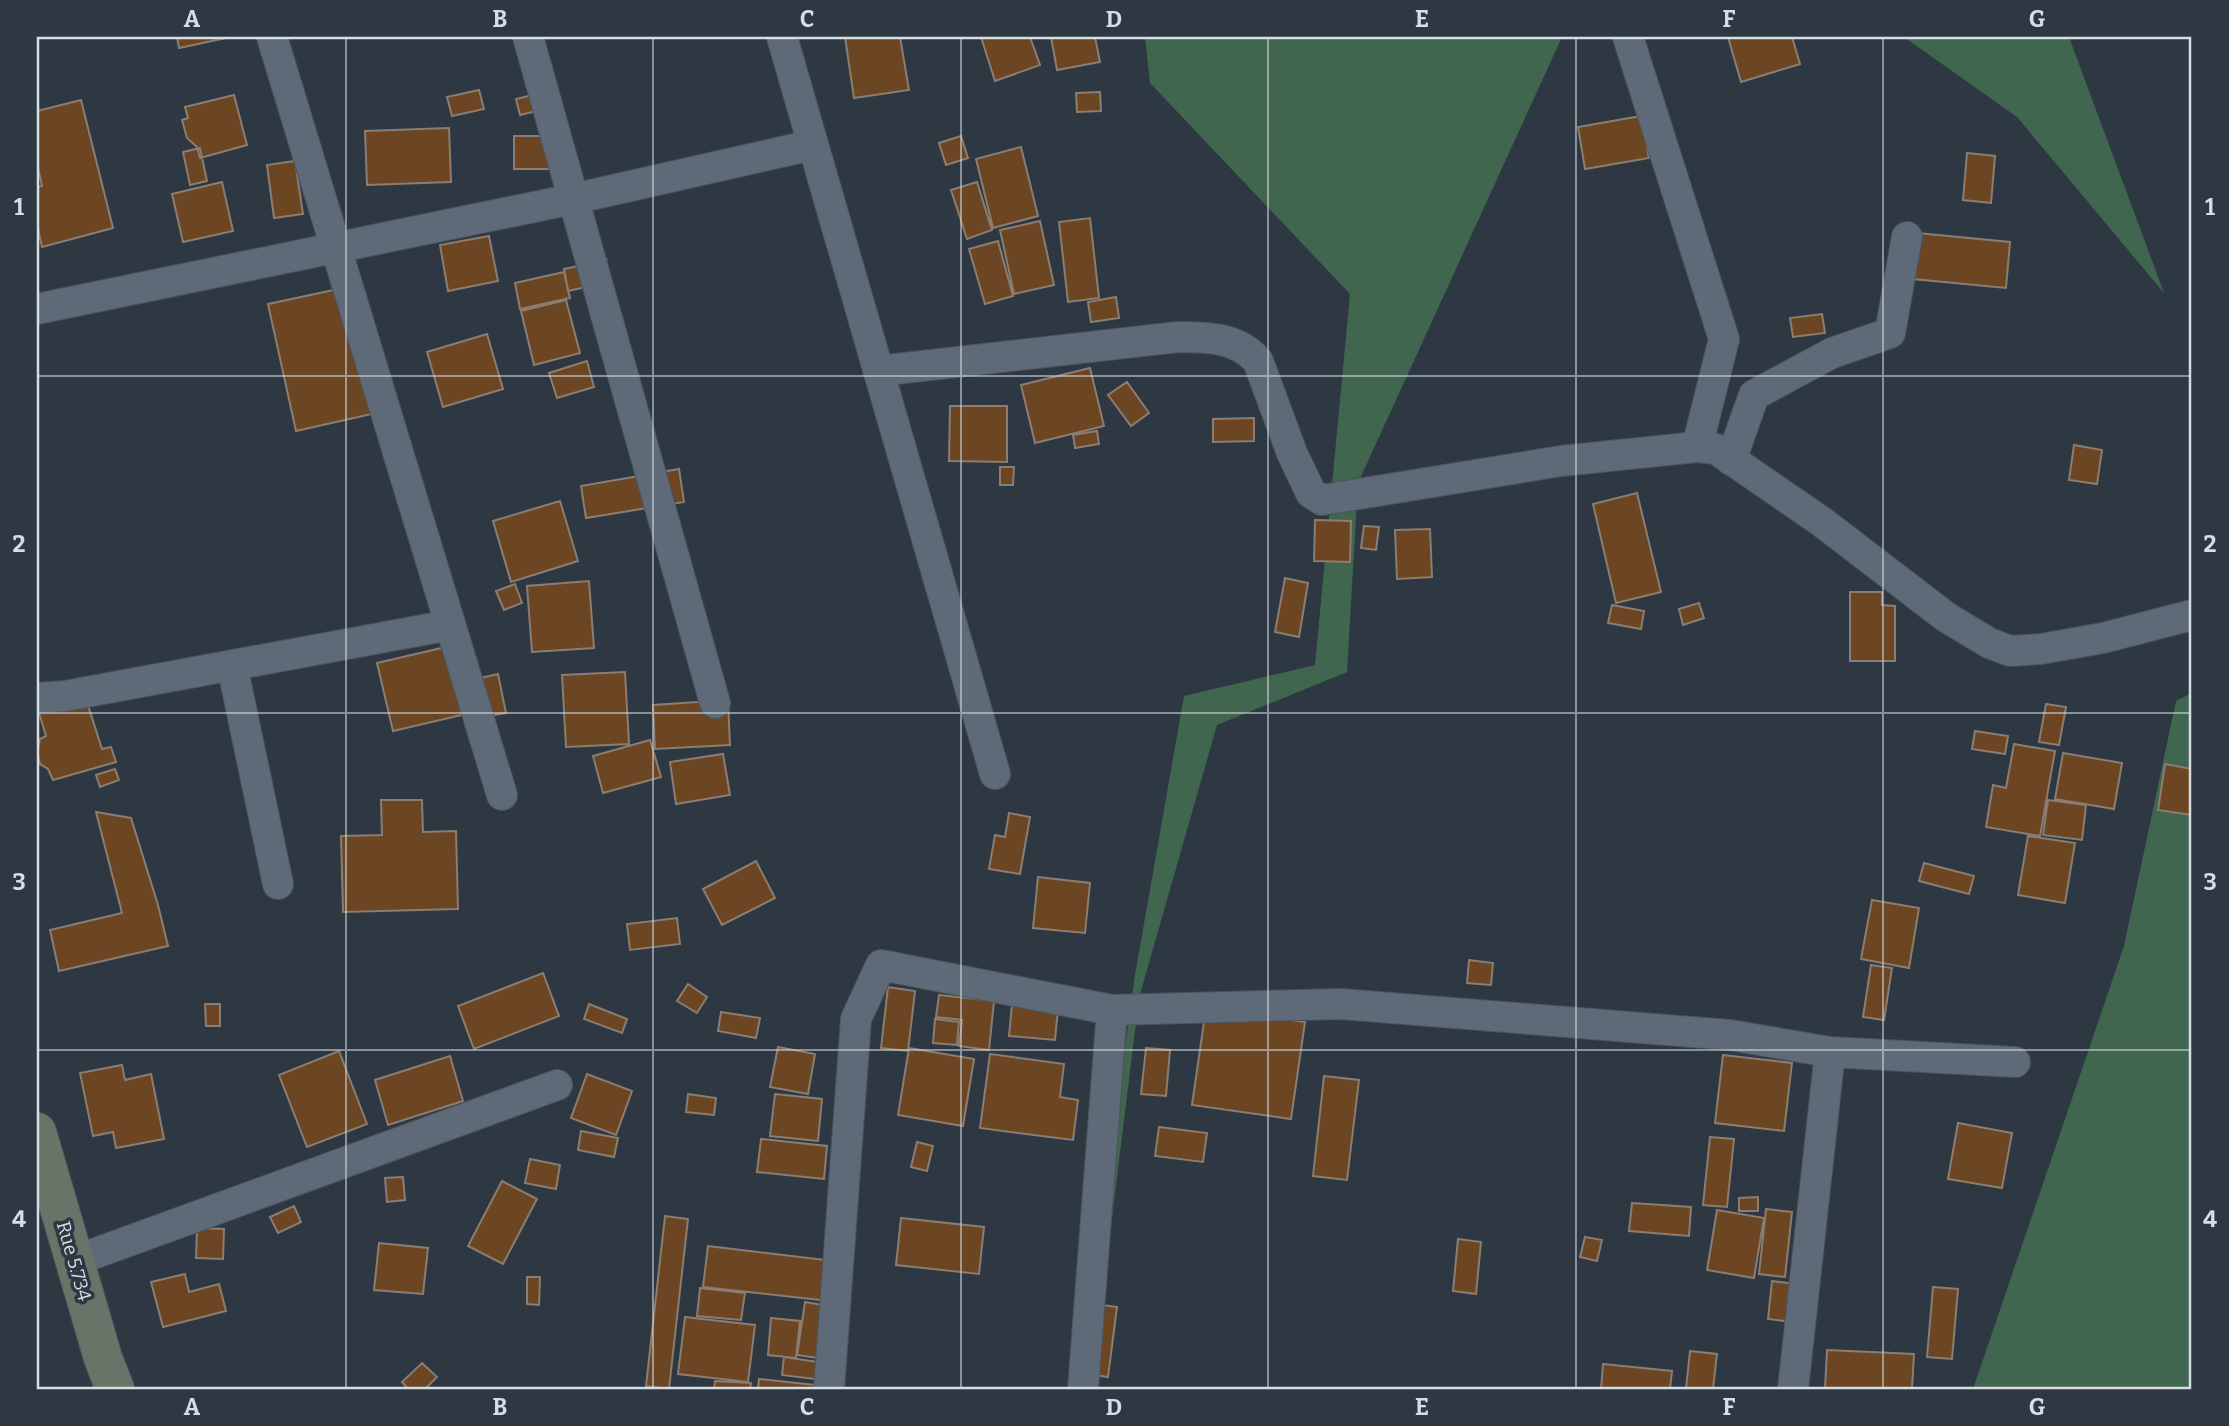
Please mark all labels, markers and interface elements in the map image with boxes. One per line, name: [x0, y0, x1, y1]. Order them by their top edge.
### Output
text: A: [184, 5, 201, 33]
text: B: [493, 5, 507, 33]
text: C: [800, 5, 814, 33]
text: D: [1106, 5, 1122, 33]
text: E: [1415, 5, 1429, 33]
text: F: [1723, 5, 1736, 33]
text: G: [2029, 5, 2046, 33]
text: 1: [14, 193, 24, 221]
text: 1: [2205, 193, 2215, 221]
text: 2: [13, 530, 26, 558]
text: 2: [2204, 530, 2217, 558]
text: 3: [12, 868, 26, 896]
text: 3: [2203, 868, 2217, 896]
text: 4: [12, 1205, 26, 1233]
text: 4: [2203, 1205, 2217, 1233]
street label: Rue 5.734: [52, 1218, 96, 1304]
text: A: [184, 1393, 201, 1421]
text: B: [493, 1393, 507, 1421]
text: C: [800, 1393, 814, 1421]
text: D: [1106, 1393, 1122, 1421]
text: E: [1415, 1393, 1429, 1421]
text: F: [1723, 1393, 1736, 1421]
text: G: [2029, 1393, 2046, 1421]

